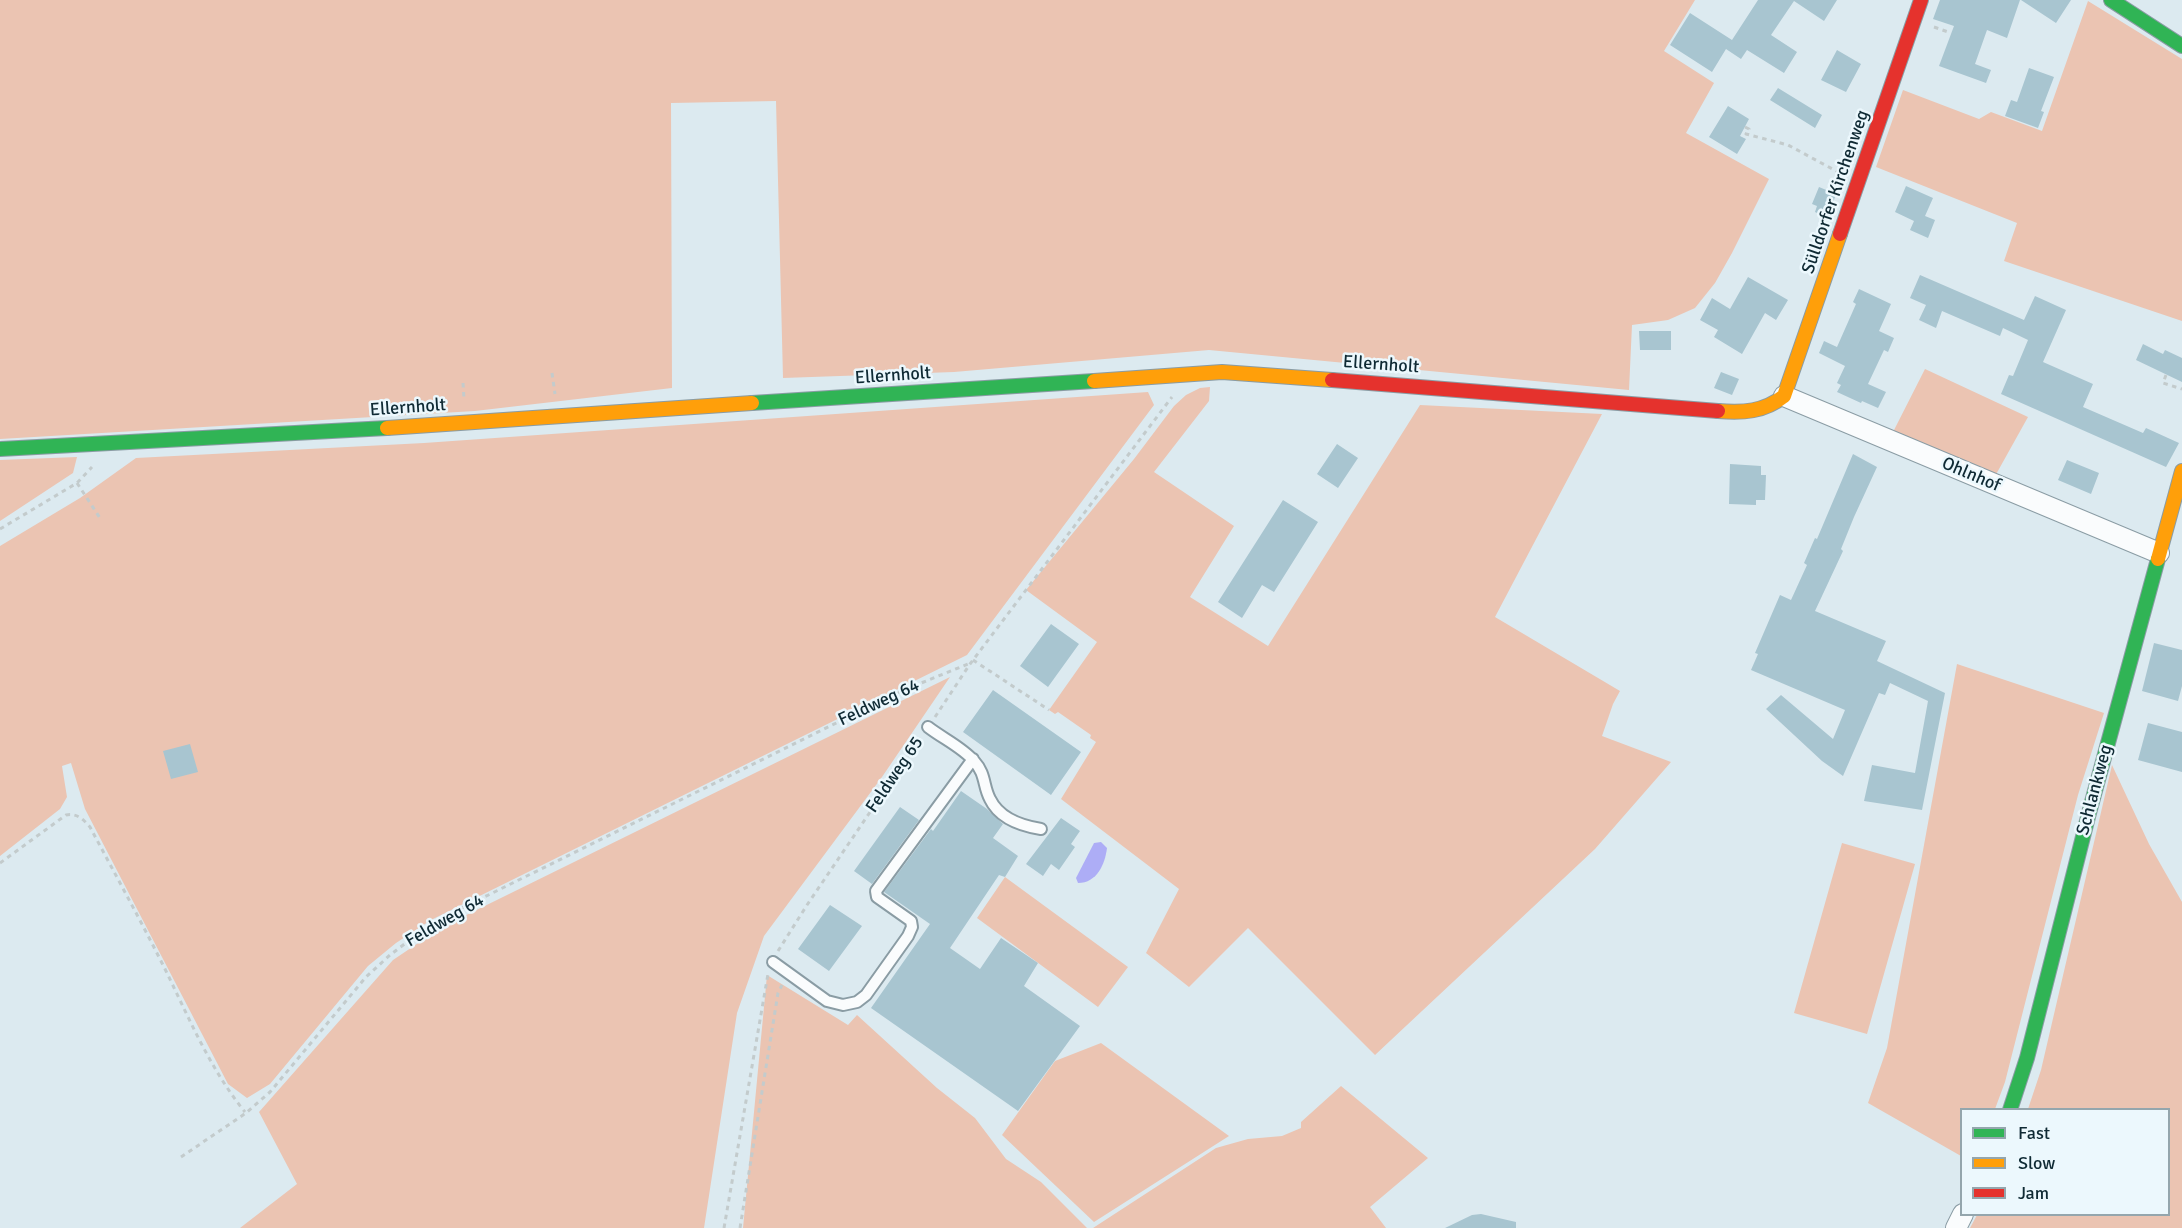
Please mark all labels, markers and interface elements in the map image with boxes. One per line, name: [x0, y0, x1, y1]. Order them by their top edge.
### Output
street label: Sülldorfer Kirchenweg: [1798, 107, 1874, 277]
street label: Ellernholt: [1342, 352, 1420, 378]
street label: Ellernholt: [854, 363, 932, 389]
street label: Ellernholt: [369, 395, 447, 421]
street label: Ohlnhof: [1938, 453, 2004, 497]
street label: Feldweg 64: [835, 675, 923, 731]
street label: Feldweg 65: [862, 733, 928, 817]
street label: Schlankweg: [2073, 742, 2117, 838]
street label: Feldweg 64: [402, 890, 488, 952]
legend: [1960, 1108, 2170, 1216]
text: Fast: [2018, 1122, 2050, 1144]
text: Slow: [2018, 1152, 2055, 1174]
text: Jam: [2018, 1182, 2049, 1204]

